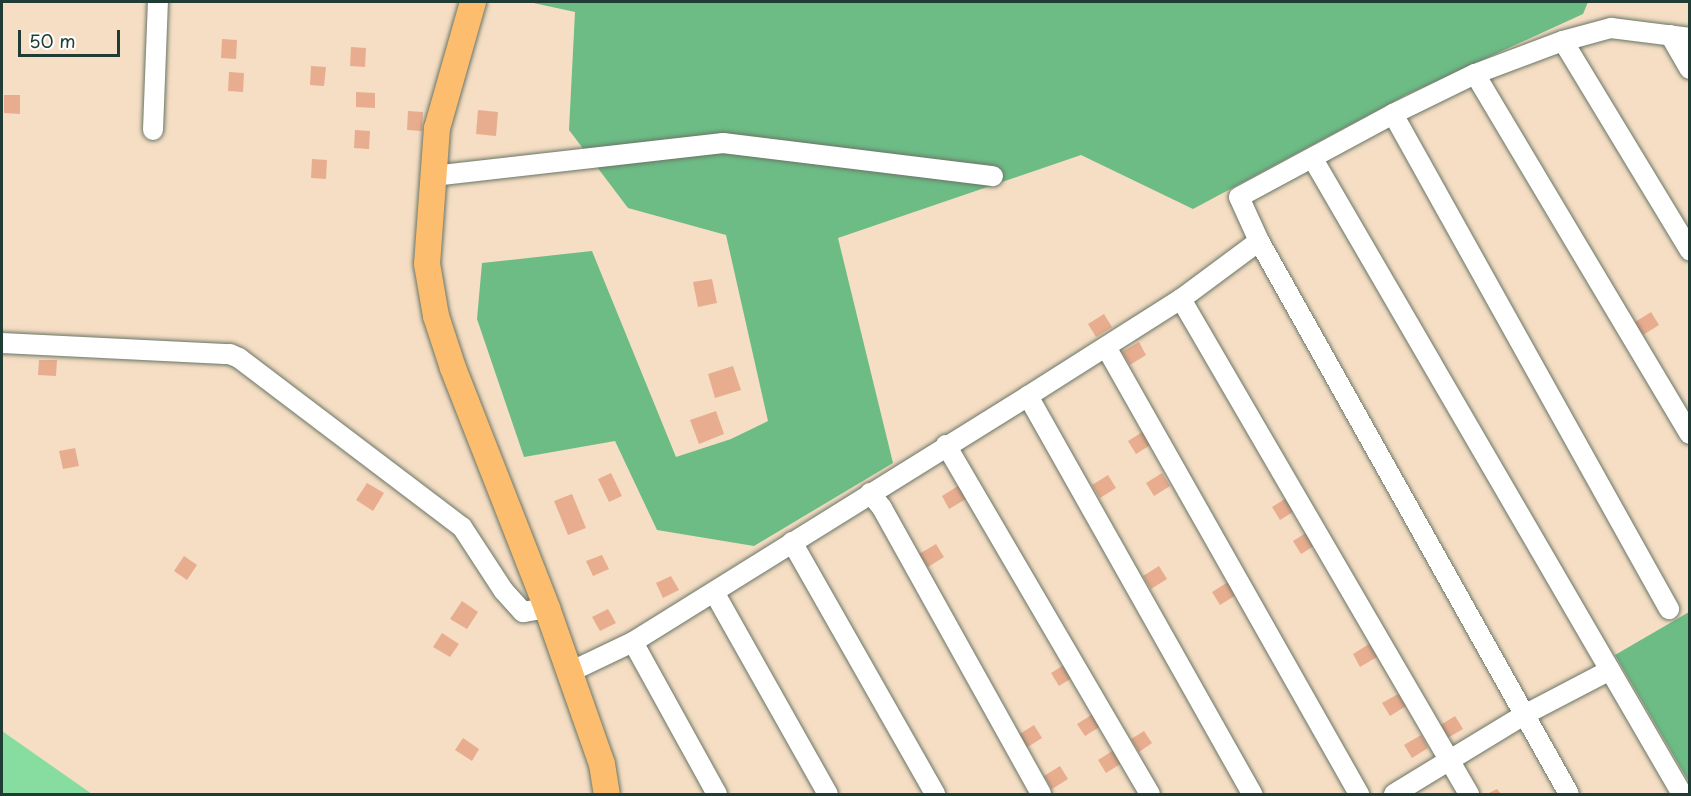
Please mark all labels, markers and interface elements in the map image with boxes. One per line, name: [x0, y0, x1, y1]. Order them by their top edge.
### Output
scale bar: [21, 18, 123, 56]
text: 50 m: [29, 27, 76, 54]

